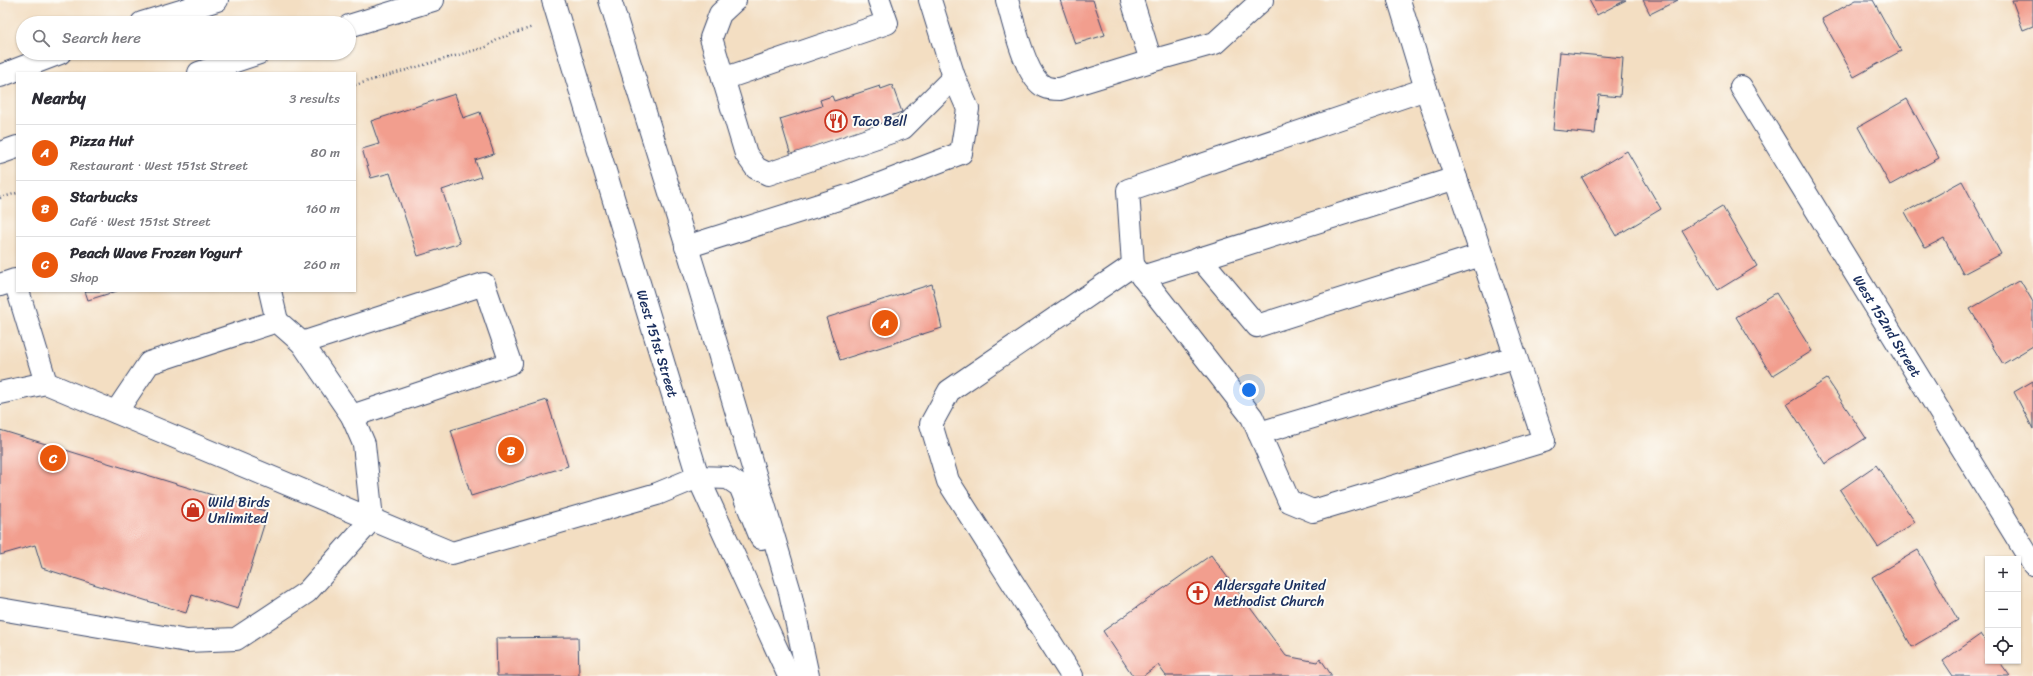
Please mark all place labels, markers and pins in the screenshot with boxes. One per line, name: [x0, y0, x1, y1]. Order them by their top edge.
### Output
restaurant icon: Taco Bell: [823, 108, 849, 134]
place label: Taco Bell: [852, 109, 908, 134]
pin: A: [872, 308, 898, 338]
pin: B: [498, 435, 524, 465]
pin: C: [40, 443, 66, 473]
place label: Wild Birds Unlimited: [208, 490, 271, 531]
shop icon: Wild Birds Unlimited: [180, 497, 206, 523]
place label: Aldersgate United Methodist Church: [1213, 573, 1327, 614]
church icon: Aldersgate United Methodist Church: [1185, 580, 1211, 606]

